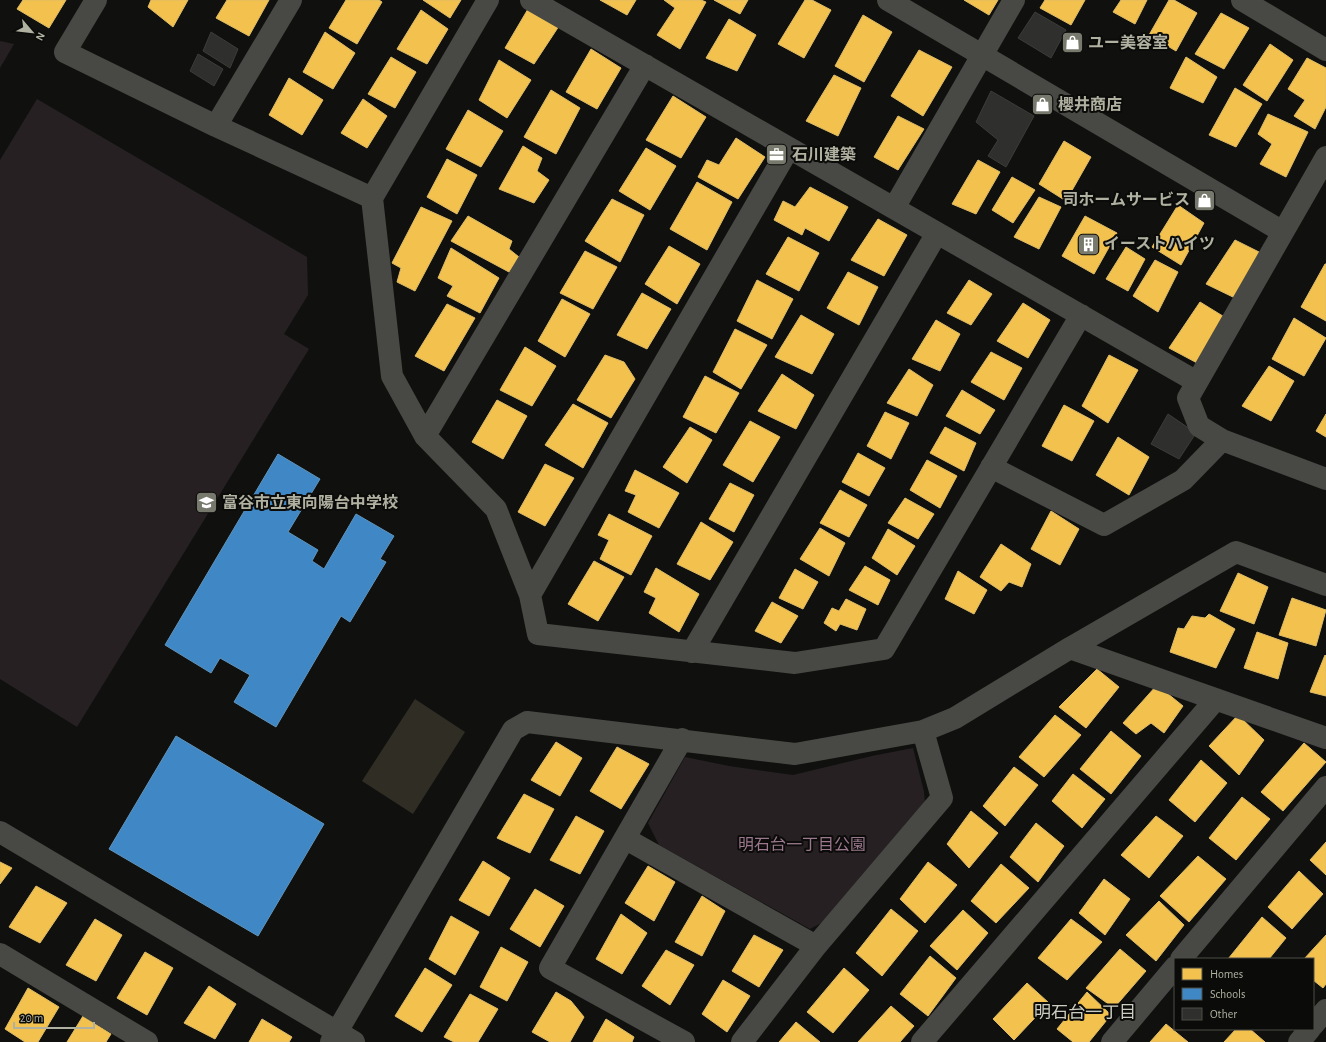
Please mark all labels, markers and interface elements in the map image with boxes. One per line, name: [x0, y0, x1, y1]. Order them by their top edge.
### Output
north arrow: [12, 12, 52, 52]
text: N: [34, 30, 47, 42]
shop icon: ユー美容室: [1060, 30, 1086, 56]
place label: ユー美容室: [1088, 34, 1168, 51]
shop icon: 櫻井商店: [1029, 92, 1055, 118]
place label: 櫻井商店: [1058, 95, 1122, 113]
office icon: 石川建築: [764, 142, 790, 168]
place label: 石川建築: [792, 146, 856, 163]
shop icon: 司ホームサービス: [1192, 187, 1218, 213]
place label: 司ホームサービス: [1062, 191, 1190, 208]
building icon: イーストハイツ: [1076, 231, 1102, 257]
place label: イーストハイツ: [1104, 236, 1215, 252]
school or university icon: 富谷市立東向陽台中学校: [194, 490, 220, 516]
place label: 富谷市立東向陽台中学校: [222, 494, 398, 511]
park label: 明石台一丁目公園: [738, 836, 866, 853]
legend: [1174, 958, 1314, 1030]
text: Homes: [1210, 968, 1243, 980]
text: Schools: [1210, 988, 1245, 1000]
district label: 明石台一丁目: [1034, 1003, 1136, 1021]
scale bar: [14, 1004, 94, 1030]
text: Other: [1210, 1008, 1237, 1020]
text: 20 m: [20, 1012, 43, 1024]

